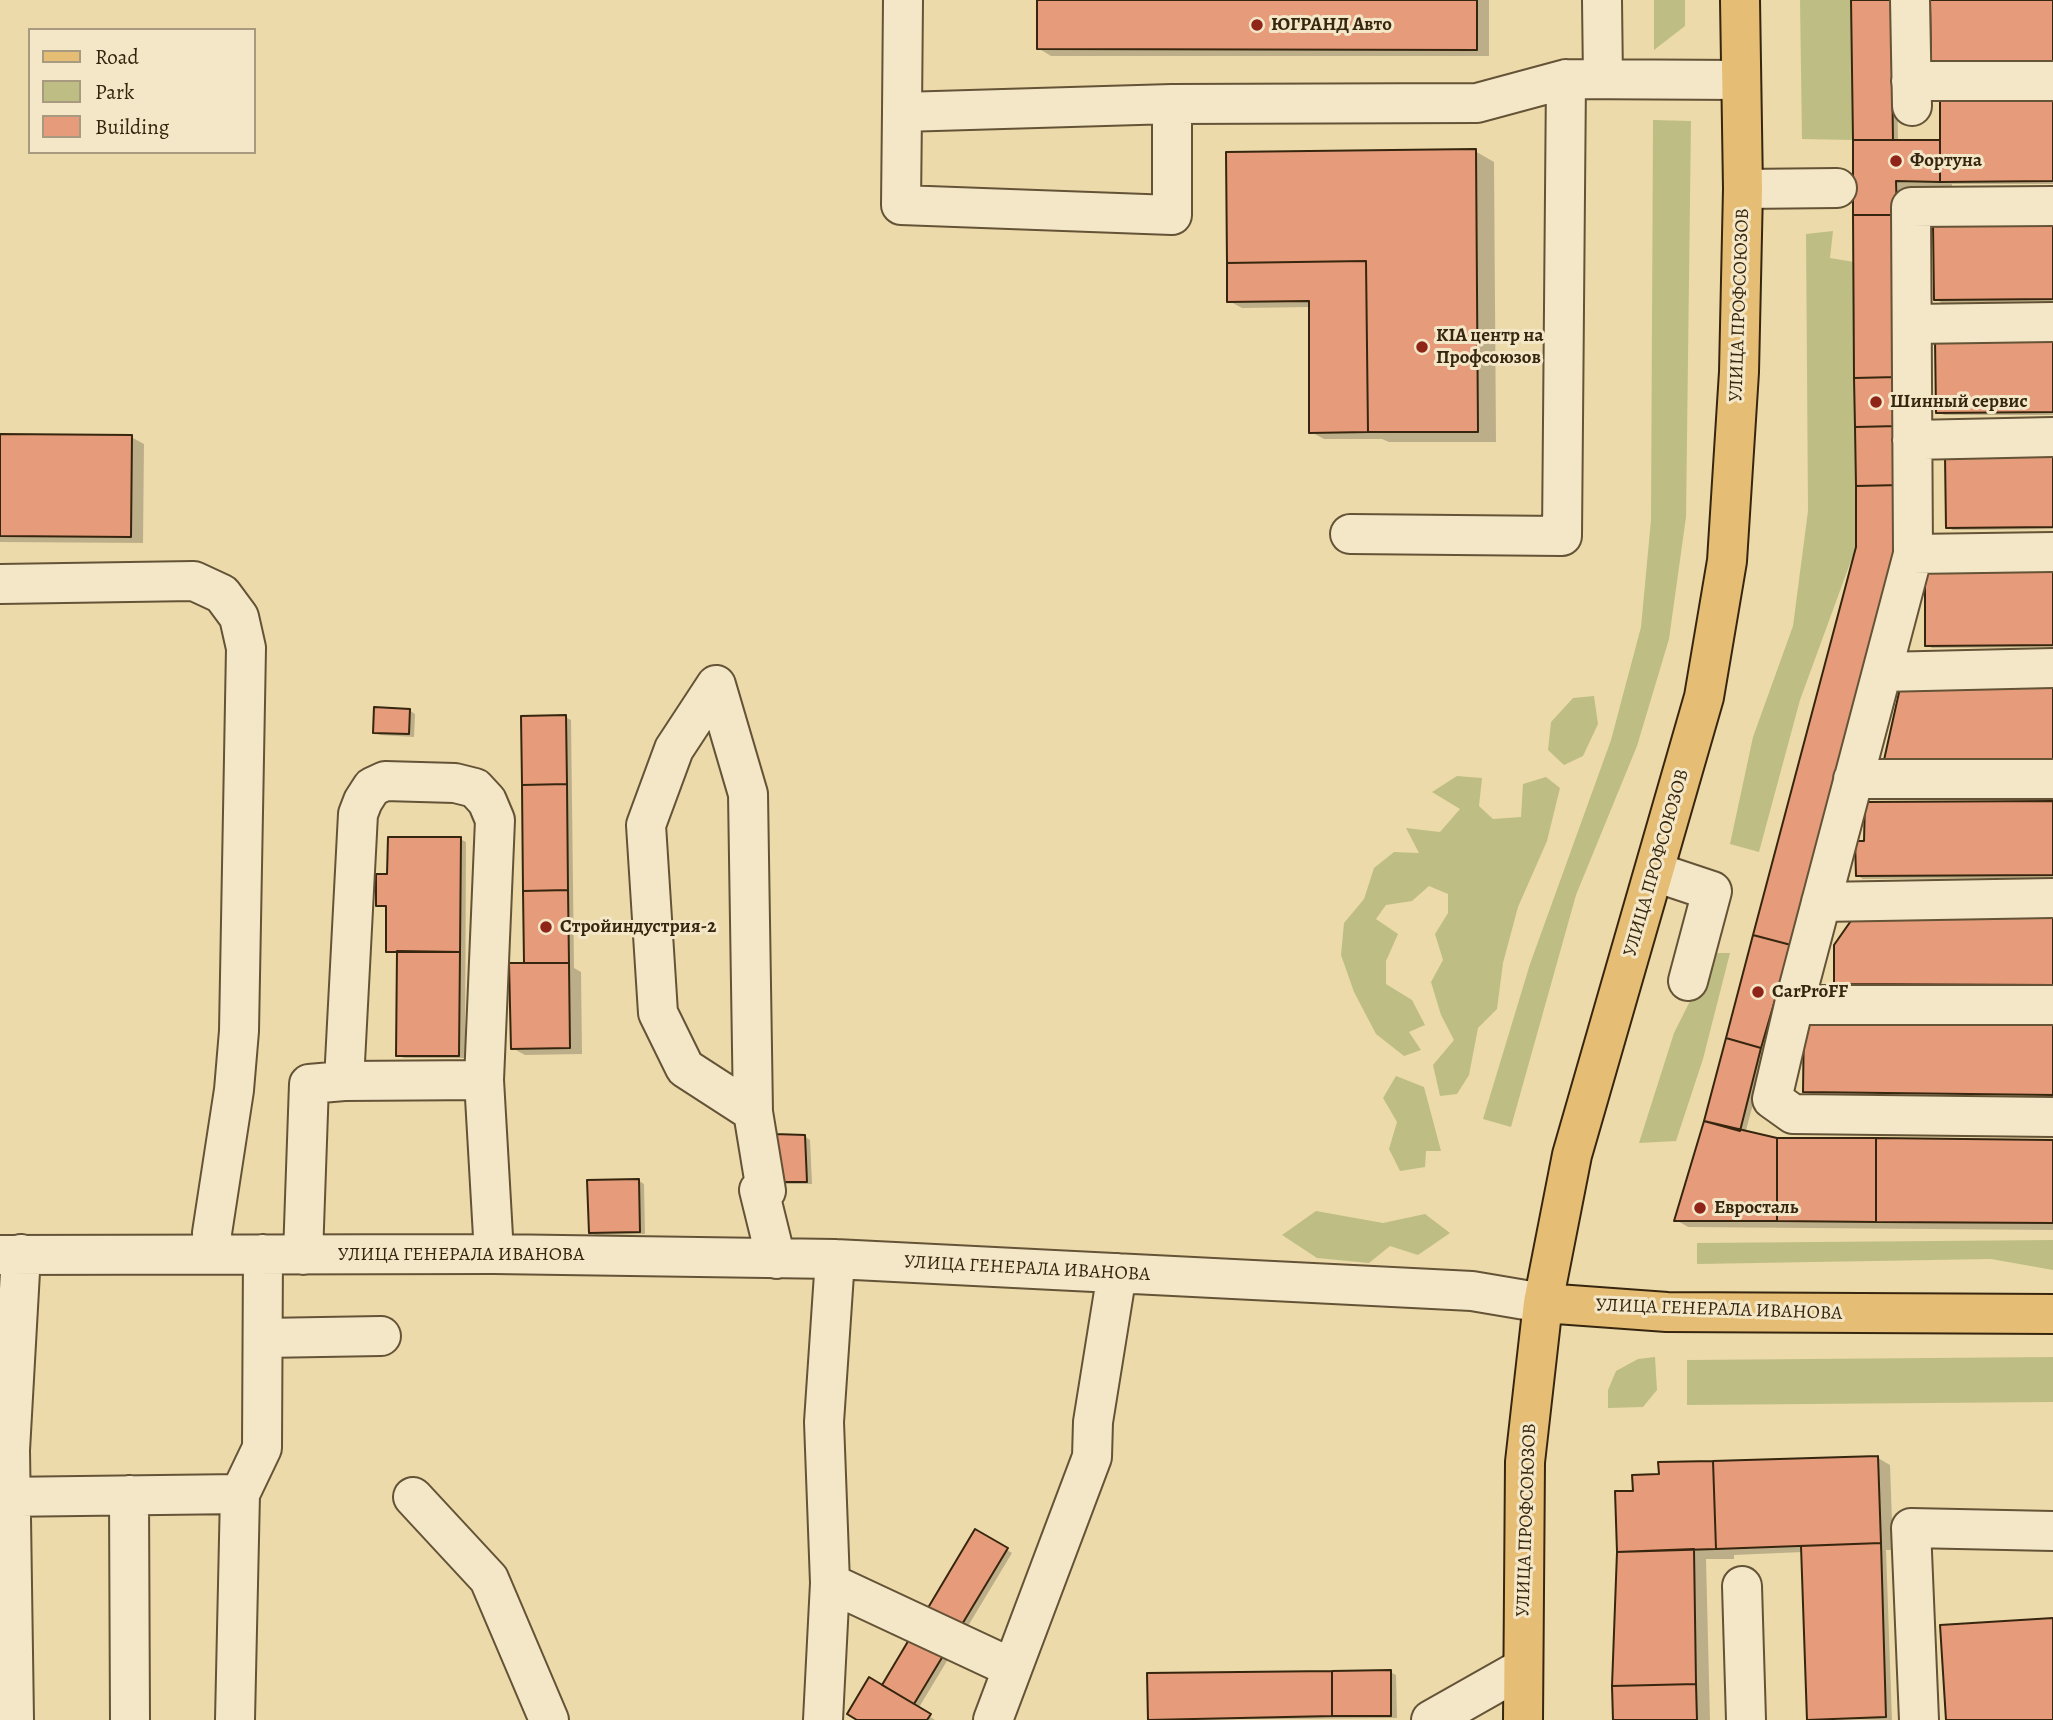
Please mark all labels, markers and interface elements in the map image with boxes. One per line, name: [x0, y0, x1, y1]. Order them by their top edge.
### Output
place label: ЮГРАНД Авто: [1271, 14, 1392, 36]
marker: ЮГРАНД Авто: [1249, 17, 1265, 33]
legend: [28, 28, 256, 154]
text: Road: [95, 43, 139, 71]
text: Park: [95, 78, 134, 106]
text: Building: [95, 113, 169, 141]
place label: Фортуна: [1910, 150, 1982, 172]
marker: Фортуна: [1888, 153, 1904, 169]
street label: УЛИЦА ПРОФСОЮЗОВ: [1725, 208, 1755, 402]
place label: KIA центр на Профсоюзов: [1436, 325, 1544, 369]
marker: KIA центр на Профсоюзов: [1414, 339, 1430, 355]
place label: Шинный сервис: [1890, 391, 2028, 413]
marker: Шинный сервис: [1868, 394, 1884, 410]
street label: УЛИЦА ПРОФСОЮЗОВ: [1619, 767, 1695, 959]
place label: Стройиндустрия-2: [560, 916, 716, 938]
marker: Стройиндустрия-2: [538, 919, 554, 935]
place label: CarProFF: [1772, 981, 1848, 1003]
marker: CarProFF: [1750, 984, 1766, 1000]
place label: Евросталь: [1714, 1197, 1798, 1219]
marker: Евросталь: [1692, 1200, 1708, 1216]
street label: УЛИЦА ГЕНЕРАЛА ИВАНОВА: [338, 1244, 584, 1266]
street label: УЛИЦА ГЕНЕРАЛА ИВАНОВА: [903, 1251, 1151, 1287]
street label: УЛИЦА ГЕНЕРАЛА ИВАНОВА: [1595, 1294, 1843, 1326]
street label: УЛИЦА ПРОФСОЮЗОВ: [1512, 1423, 1542, 1617]

